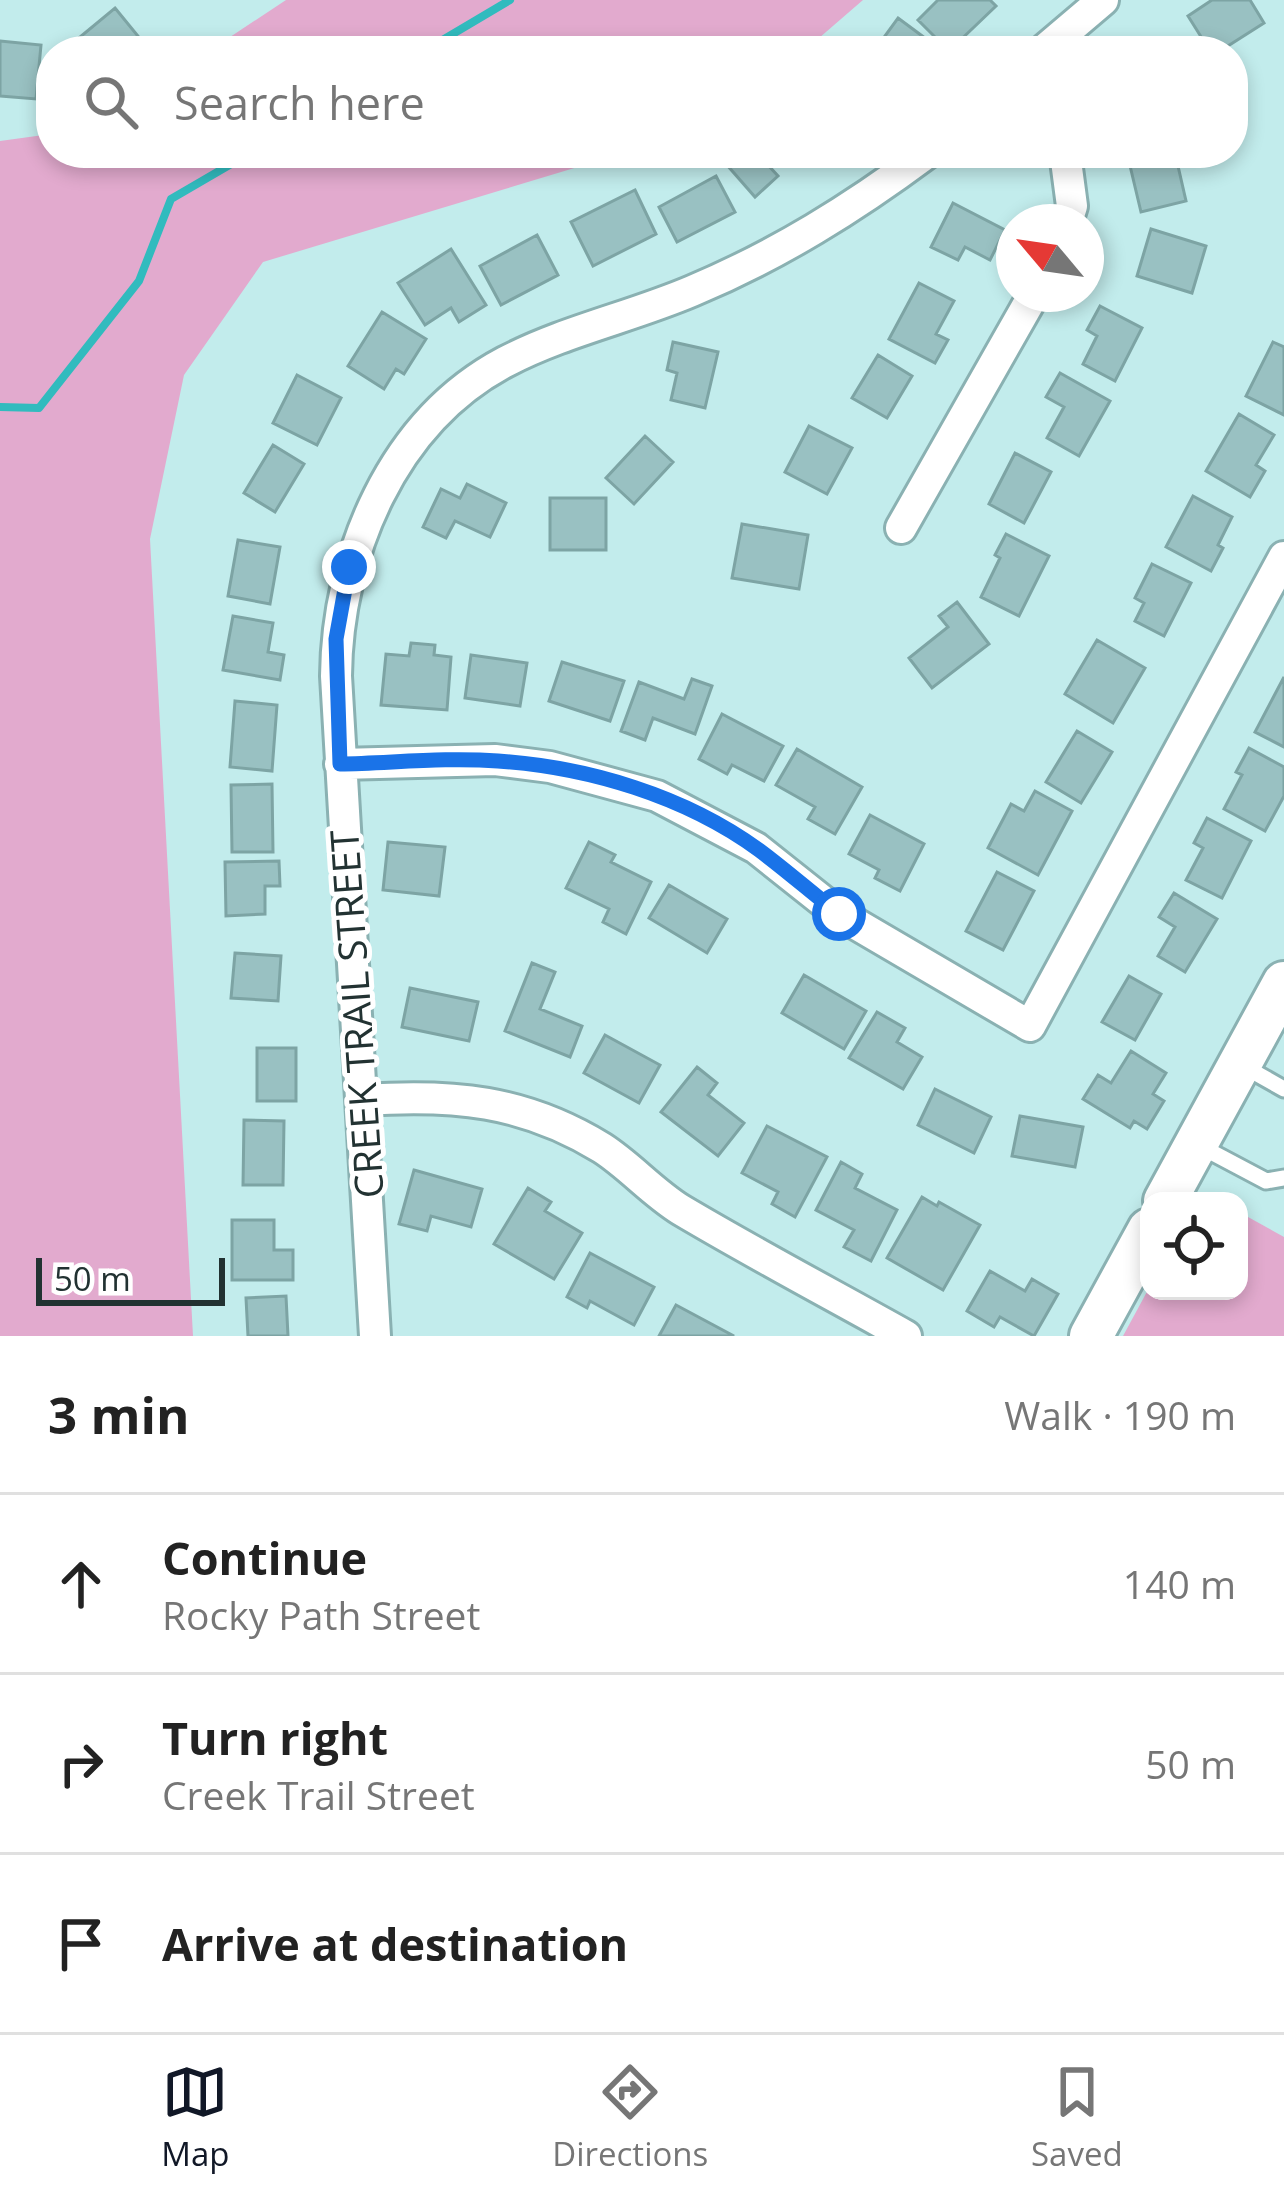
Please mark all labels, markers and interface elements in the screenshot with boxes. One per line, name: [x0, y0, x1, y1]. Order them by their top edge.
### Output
search box: [36, 36, 1248, 168]
icon: search: [78, 69, 144, 135]
text: Search here: [174, 72, 425, 133]
north arrow: [996, 204, 1104, 312]
route end: [322, 540, 376, 594]
street label: CREEK TRAIL STREET: [316, 828, 395, 1200]
route start: [812, 887, 866, 941]
map controls: [1140, 1192, 1248, 1300]
button: locate: [1140, 1192, 1248, 1300]
scale bar: [36, 1252, 225, 1305]
text: 50 m: [54, 1256, 131, 1301]
text: 3 min: [48, 1379, 190, 1449]
text: Walk · 190 m: [1004, 1388, 1236, 1441]
text: Continue: [162, 1527, 367, 1588]
icon: ahead: [48, 1551, 114, 1617]
text: 140 m: [1123, 1557, 1236, 1610]
text: Rocky Path Street: [162, 1588, 480, 1641]
text: Turn right: [162, 1707, 388, 1768]
icon: right: [48, 1731, 114, 1797]
text: 50 m: [1145, 1737, 1236, 1790]
text: Creek Trail Street: [162, 1768, 475, 1821]
icon: arrive: [48, 1911, 114, 1977]
text: Arrive at destination: [162, 1913, 628, 1974]
tab: Map: [161, 2059, 230, 2176]
tab: Directions: [552, 2059, 708, 2176]
tab: Saved: [1031, 2059, 1123, 2176]

